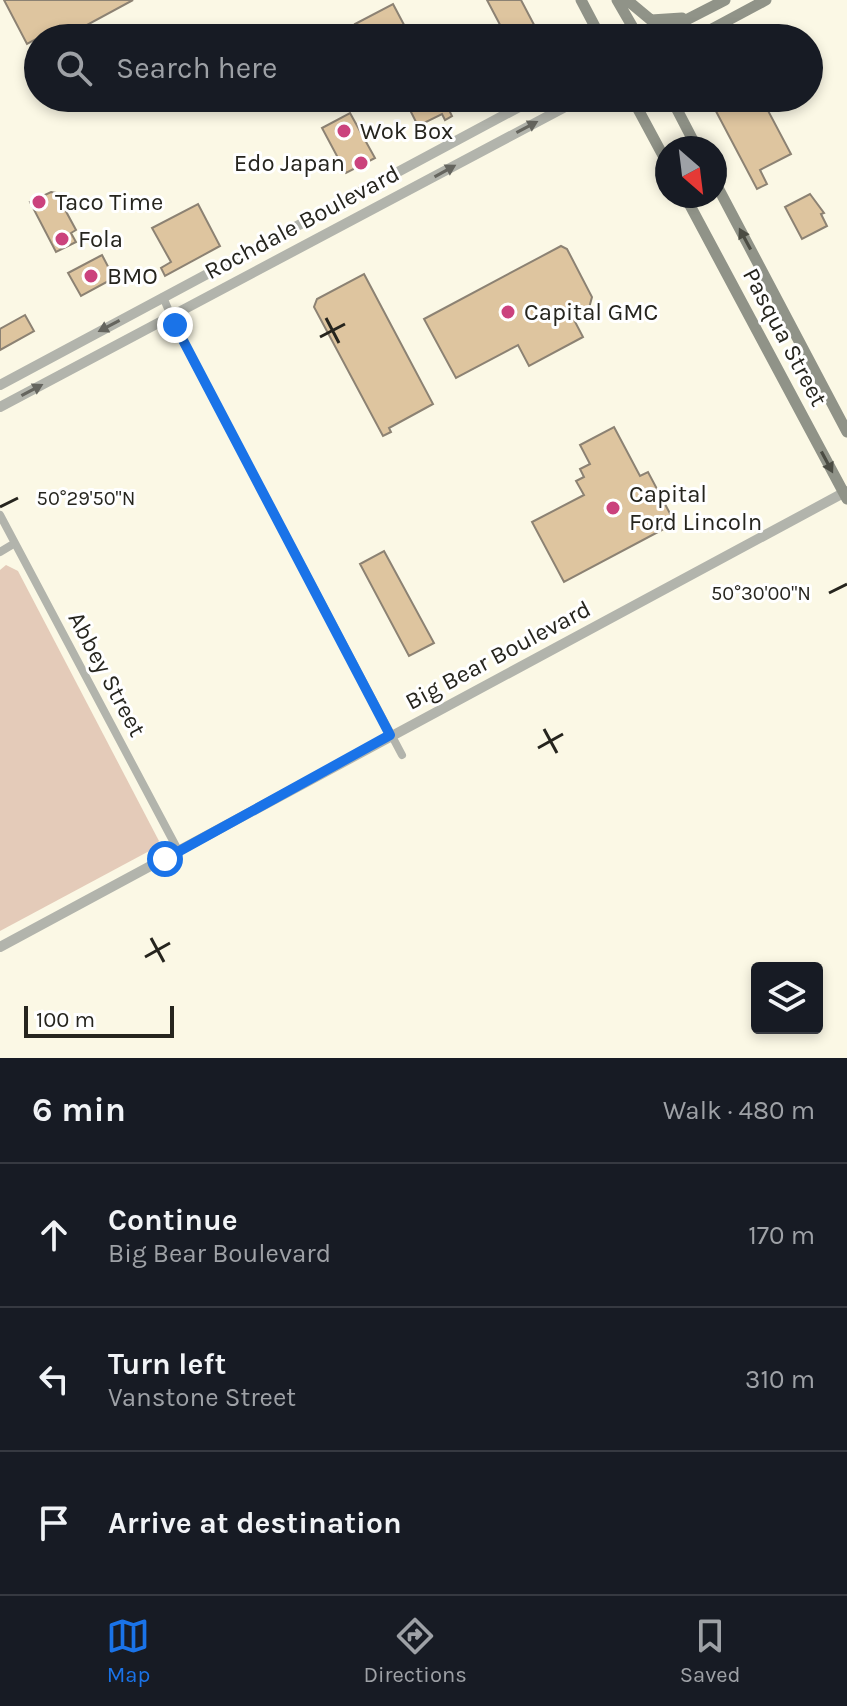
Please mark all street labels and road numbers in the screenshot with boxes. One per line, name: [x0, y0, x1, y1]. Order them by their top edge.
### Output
street label: Rochdale Boulevard: [200, 159, 404, 285]
street label: Pasqua Street: [737, 263, 833, 411]
street label: Big Bear Boulevard: [401, 594, 595, 716]
street label: Abbey Street: [62, 607, 152, 741]

